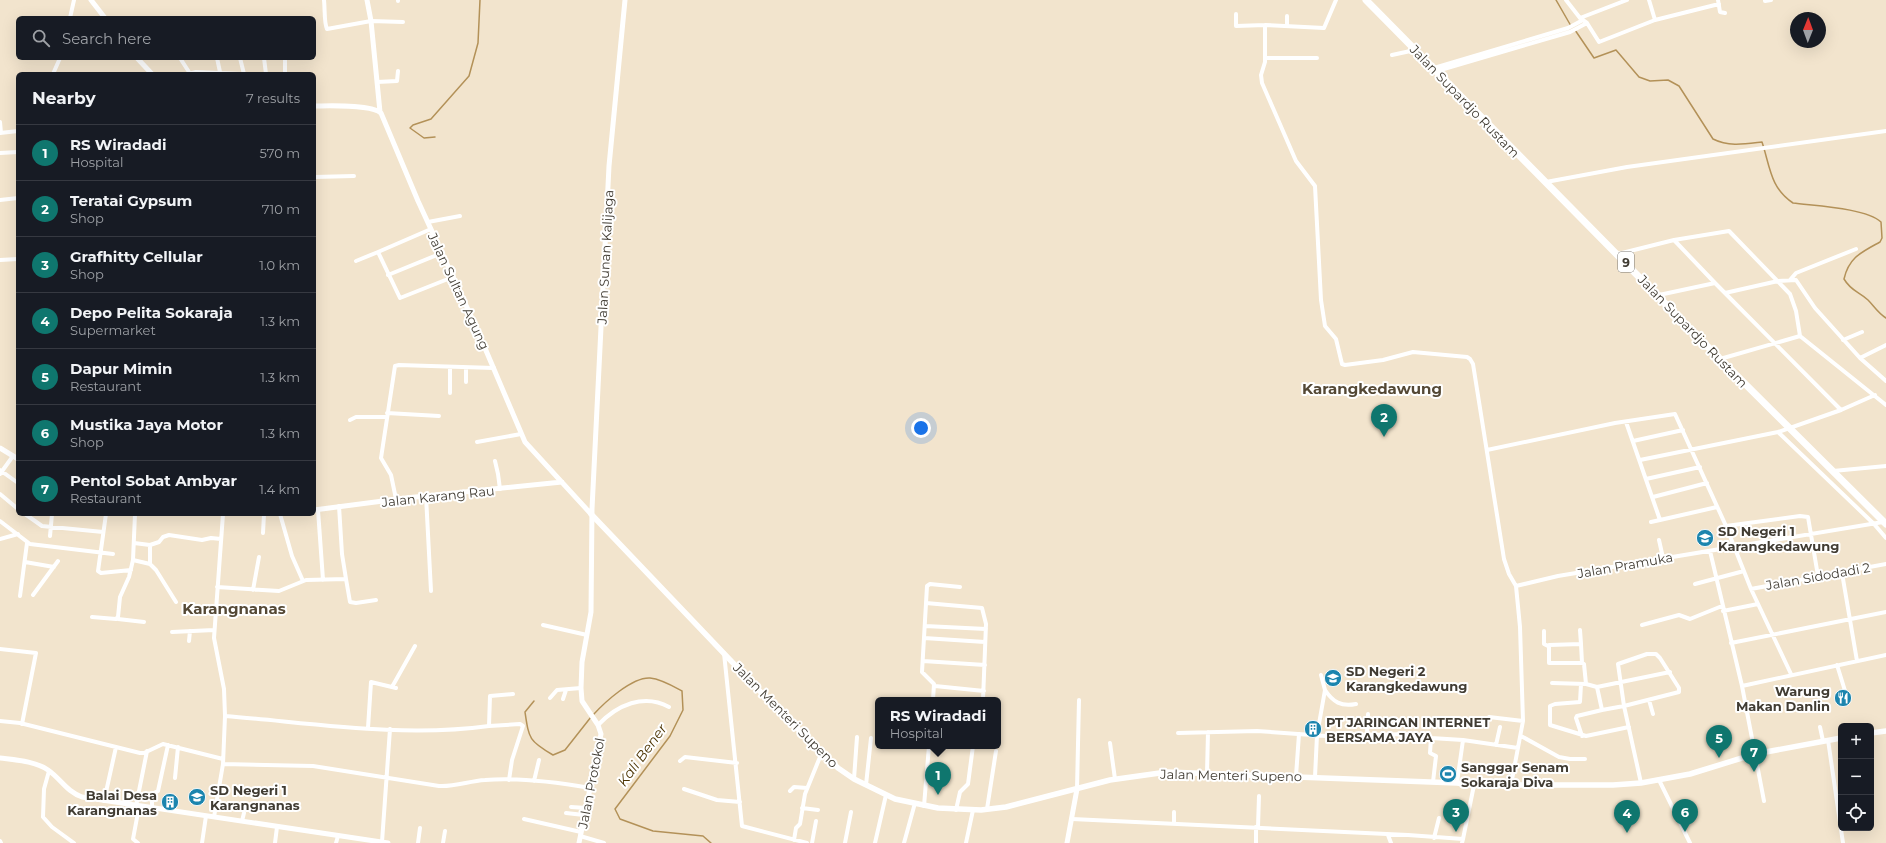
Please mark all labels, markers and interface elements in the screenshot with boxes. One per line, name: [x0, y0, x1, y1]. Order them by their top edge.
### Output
north arrow: [1790, 12, 1826, 48]
search box: [16, 16, 316, 60]
icon: search: [30, 27, 52, 49]
text: Search here: [62, 29, 151, 48]
street label: Jalan Supardjo Rustam: [1406, 41, 1523, 161]
text: Nearby: [32, 88, 96, 108]
text: 7 results: [246, 90, 300, 106]
text: RS Wiradadi: [70, 135, 167, 154]
text: 1: [42, 145, 48, 161]
text: 570 m: [260, 145, 300, 161]
text: Hospital: [70, 154, 123, 170]
street label: Jalan Sunan Kalijaga: [593, 189, 617, 326]
text: Teratai Gypsum: [70, 191, 192, 210]
text: 2: [41, 201, 49, 217]
text: 710 m: [262, 201, 300, 217]
text: Shop: [70, 210, 104, 226]
street label: Jalan Sultan Agung: [424, 229, 493, 352]
text: Grafhitty Cellular: [70, 247, 203, 266]
road number: 9: [1618, 252, 1634, 272]
text: 3: [41, 257, 49, 273]
text: 1.0 km: [259, 257, 300, 273]
text: Shop: [70, 266, 104, 282]
street label: Jalan Supardjo Rustam: [1634, 271, 1751, 391]
text: Depo Pelita Sokaraja: [70, 303, 233, 322]
text: 4: [41, 313, 49, 329]
text: 1.3 km: [260, 313, 300, 329]
text: Supermarket: [70, 322, 156, 338]
text: Dapur Mimin: [70, 359, 172, 378]
text: 5: [41, 369, 49, 385]
text: 1.3 km: [260, 369, 300, 385]
text: Restaurant: [70, 378, 141, 394]
district label: Karangkedawung: [1302, 379, 1442, 398]
pin: 2: [1371, 404, 1397, 437]
text: Mustika Jaya Motor: [70, 415, 223, 434]
your location: [911, 418, 931, 438]
text: 6: [41, 425, 49, 441]
text: 1.3 km: [260, 425, 300, 441]
text: Shop: [70, 434, 104, 450]
text: Pentol Sobat Ambyar: [70, 471, 237, 490]
text: 7: [41, 481, 49, 497]
text: 1.4 km: [259, 481, 300, 497]
street label: Jalan Karang Rau: [380, 482, 495, 510]
text: Restaurant: [70, 490, 141, 506]
place label: SD Negeri 1 Karangkedawung: [1718, 523, 1839, 554]
school or university icon: SD Negeri 1 Karangkedawung: [1695, 528, 1715, 548]
street label: Jalan Pramuka: [1575, 549, 1674, 581]
street label: Jalan Sidodadi 2: [1764, 559, 1871, 593]
district label: Karangnanas: [182, 599, 286, 618]
street label: Jalan Menteri Supeno: [729, 658, 842, 771]
place label: SD Negeri 2 Karangkedawung: [1346, 663, 1467, 694]
school or university icon: SD Negeri 2 Karangkedawung: [1323, 668, 1343, 688]
place label: Warung Makan Danlin: [1736, 683, 1830, 714]
restaurant icon: Warung Makan Danlin: [1833, 688, 1853, 708]
popup: [875, 697, 1001, 749]
text: RS Wiradadi: [890, 706, 986, 725]
place label: PT JARINGAN INTERNET BERSAMA JAYA: [1326, 714, 1490, 745]
building icon: PT JARINGAN INTERNET BERSAMA JAYA: [1303, 719, 1323, 739]
water label: Kali Bener: [613, 720, 671, 790]
map controls: [1838, 723, 1874, 831]
button: +: [1838, 723, 1874, 759]
text: Hospital: [890, 725, 943, 741]
pin: 5: [1706, 725, 1732, 758]
street label: Jalan Protokol: [574, 736, 608, 831]
pin: 7: [1741, 739, 1767, 772]
place label: Sanggar Senam Sokaraja Diva: [1461, 759, 1569, 790]
button: −: [1838, 759, 1874, 795]
pin: 1: [925, 762, 951, 795]
sports icon: Sanggar Senam Sokaraja Diva: [1438, 764, 1458, 784]
street label: Jalan Menteri Supeno: [1159, 766, 1302, 784]
place label: SD Negeri 1 Karangnanas: [210, 782, 300, 813]
place label: Balai Desa Karangnanas: [67, 787, 157, 818]
school or university icon: SD Negeri 1 Karangnanas: [187, 787, 207, 807]
building icon: Balai Desa Karangnanas: [160, 792, 180, 812]
button: locate: [1838, 795, 1874, 831]
pin: 3: [1443, 799, 1469, 832]
pin: 6: [1672, 799, 1698, 832]
pin: 4: [1614, 800, 1640, 833]

